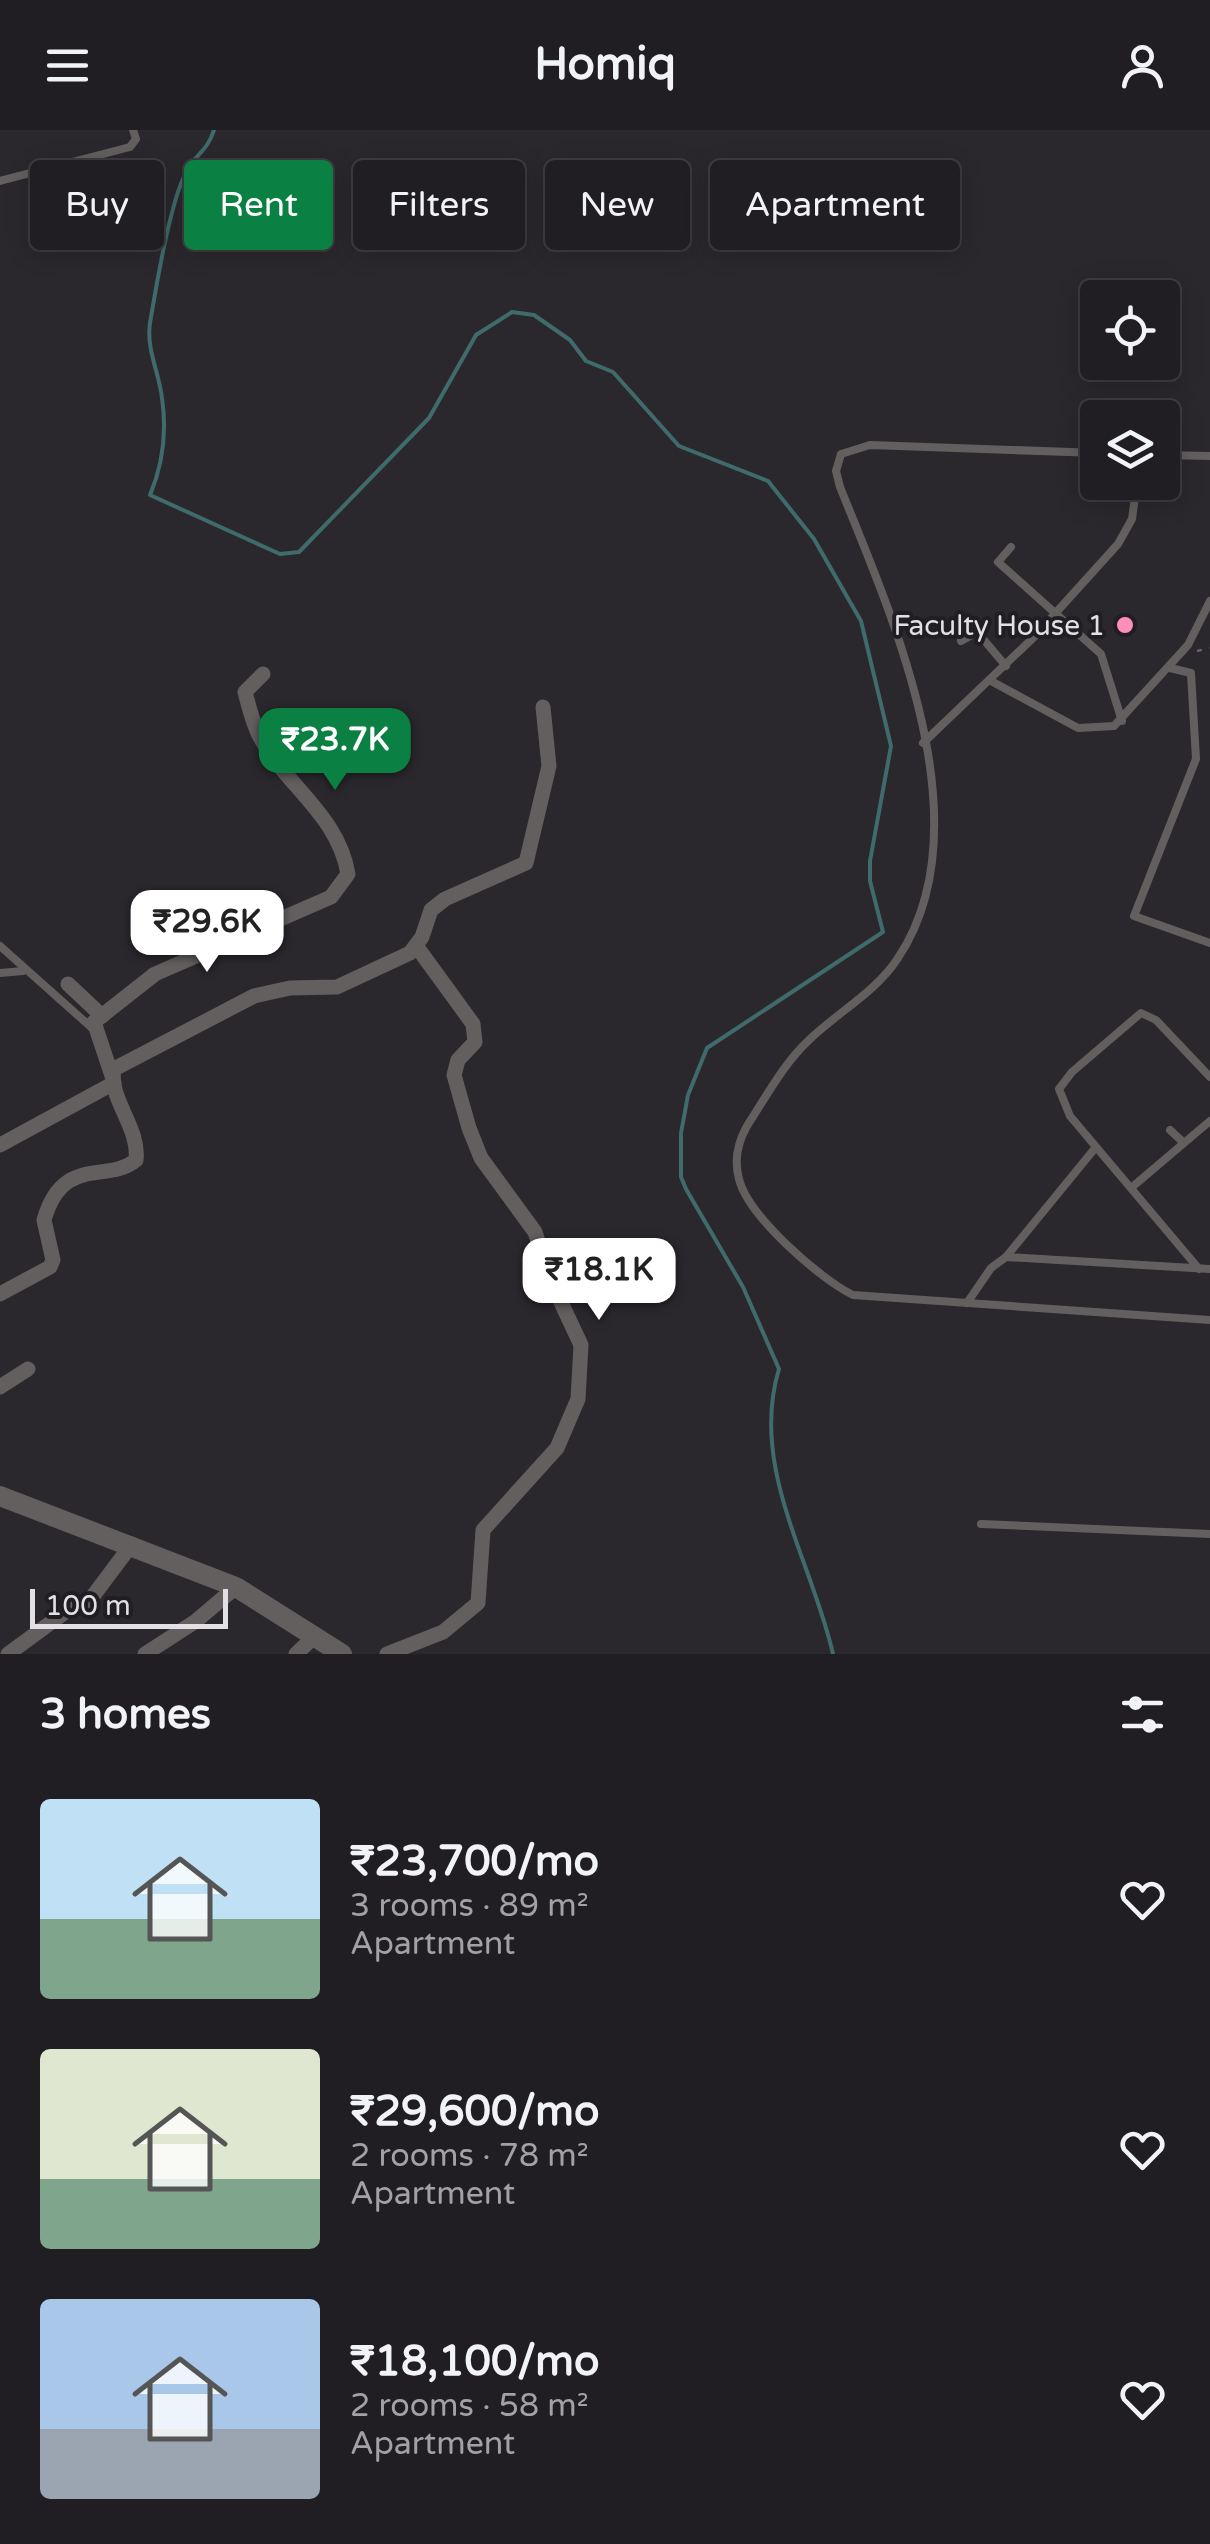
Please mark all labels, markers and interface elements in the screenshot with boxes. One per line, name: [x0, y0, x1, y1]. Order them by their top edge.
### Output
icon: menu: [40, 38, 95, 93]
text: Homiq: [534, 38, 676, 92]
icon: person: [1115, 38, 1170, 93]
chip: Buy: [30, 160, 164, 250]
chip: Rent: [184, 160, 333, 250]
chip: Filters: [353, 160, 525, 250]
chip: New: [545, 160, 690, 250]
chip: Apartment: [710, 160, 960, 250]
map controls: [1080, 280, 1180, 500]
button: locate: [1080, 280, 1180, 380]
button: layers: [1080, 400, 1180, 500]
place label: Faculty House 1: [894, 609, 1105, 643]
marker: Faculty House 1: [1114, 614, 1136, 636]
pin: ₹23.7K: [254, 708, 416, 793]
text: ₹23.7K: [281, 721, 389, 759]
pin: ₹29.6K: [126, 890, 288, 975]
text: ₹29.6K: [153, 903, 261, 941]
pin: ₹18.1K: [518, 1238, 680, 1323]
text: ₹18.1K: [545, 1251, 653, 1289]
scale bar: [30, 1584, 228, 1628]
text: 100 m: [45, 1589, 131, 1623]
icon: filters: [1115, 1687, 1170, 1742]
text: 3 homes: [40, 1689, 211, 1740]
text: ₹23,700/mo: [350, 1836, 599, 1887]
icon: home: [120, 1839, 240, 1959]
icon: heart: [1115, 1872, 1170, 1927]
text: 3 rooms · 89 m²: [350, 1887, 589, 1925]
text: Apartment: [350, 1925, 515, 1963]
text: ₹29,600/mo: [350, 2086, 599, 2137]
icon: home: [120, 2089, 240, 2209]
icon: heart: [1115, 2122, 1170, 2177]
text: 2 rooms · 78 m²: [350, 2137, 589, 2175]
text: Apartment: [350, 2175, 515, 2213]
text: ₹18,100/mo: [350, 2336, 599, 2387]
icon: home: [120, 2339, 240, 2459]
icon: heart: [1115, 2372, 1170, 2427]
text: 2 rooms · 58 m²: [350, 2387, 589, 2425]
text: Apartment: [350, 2425, 515, 2463]

